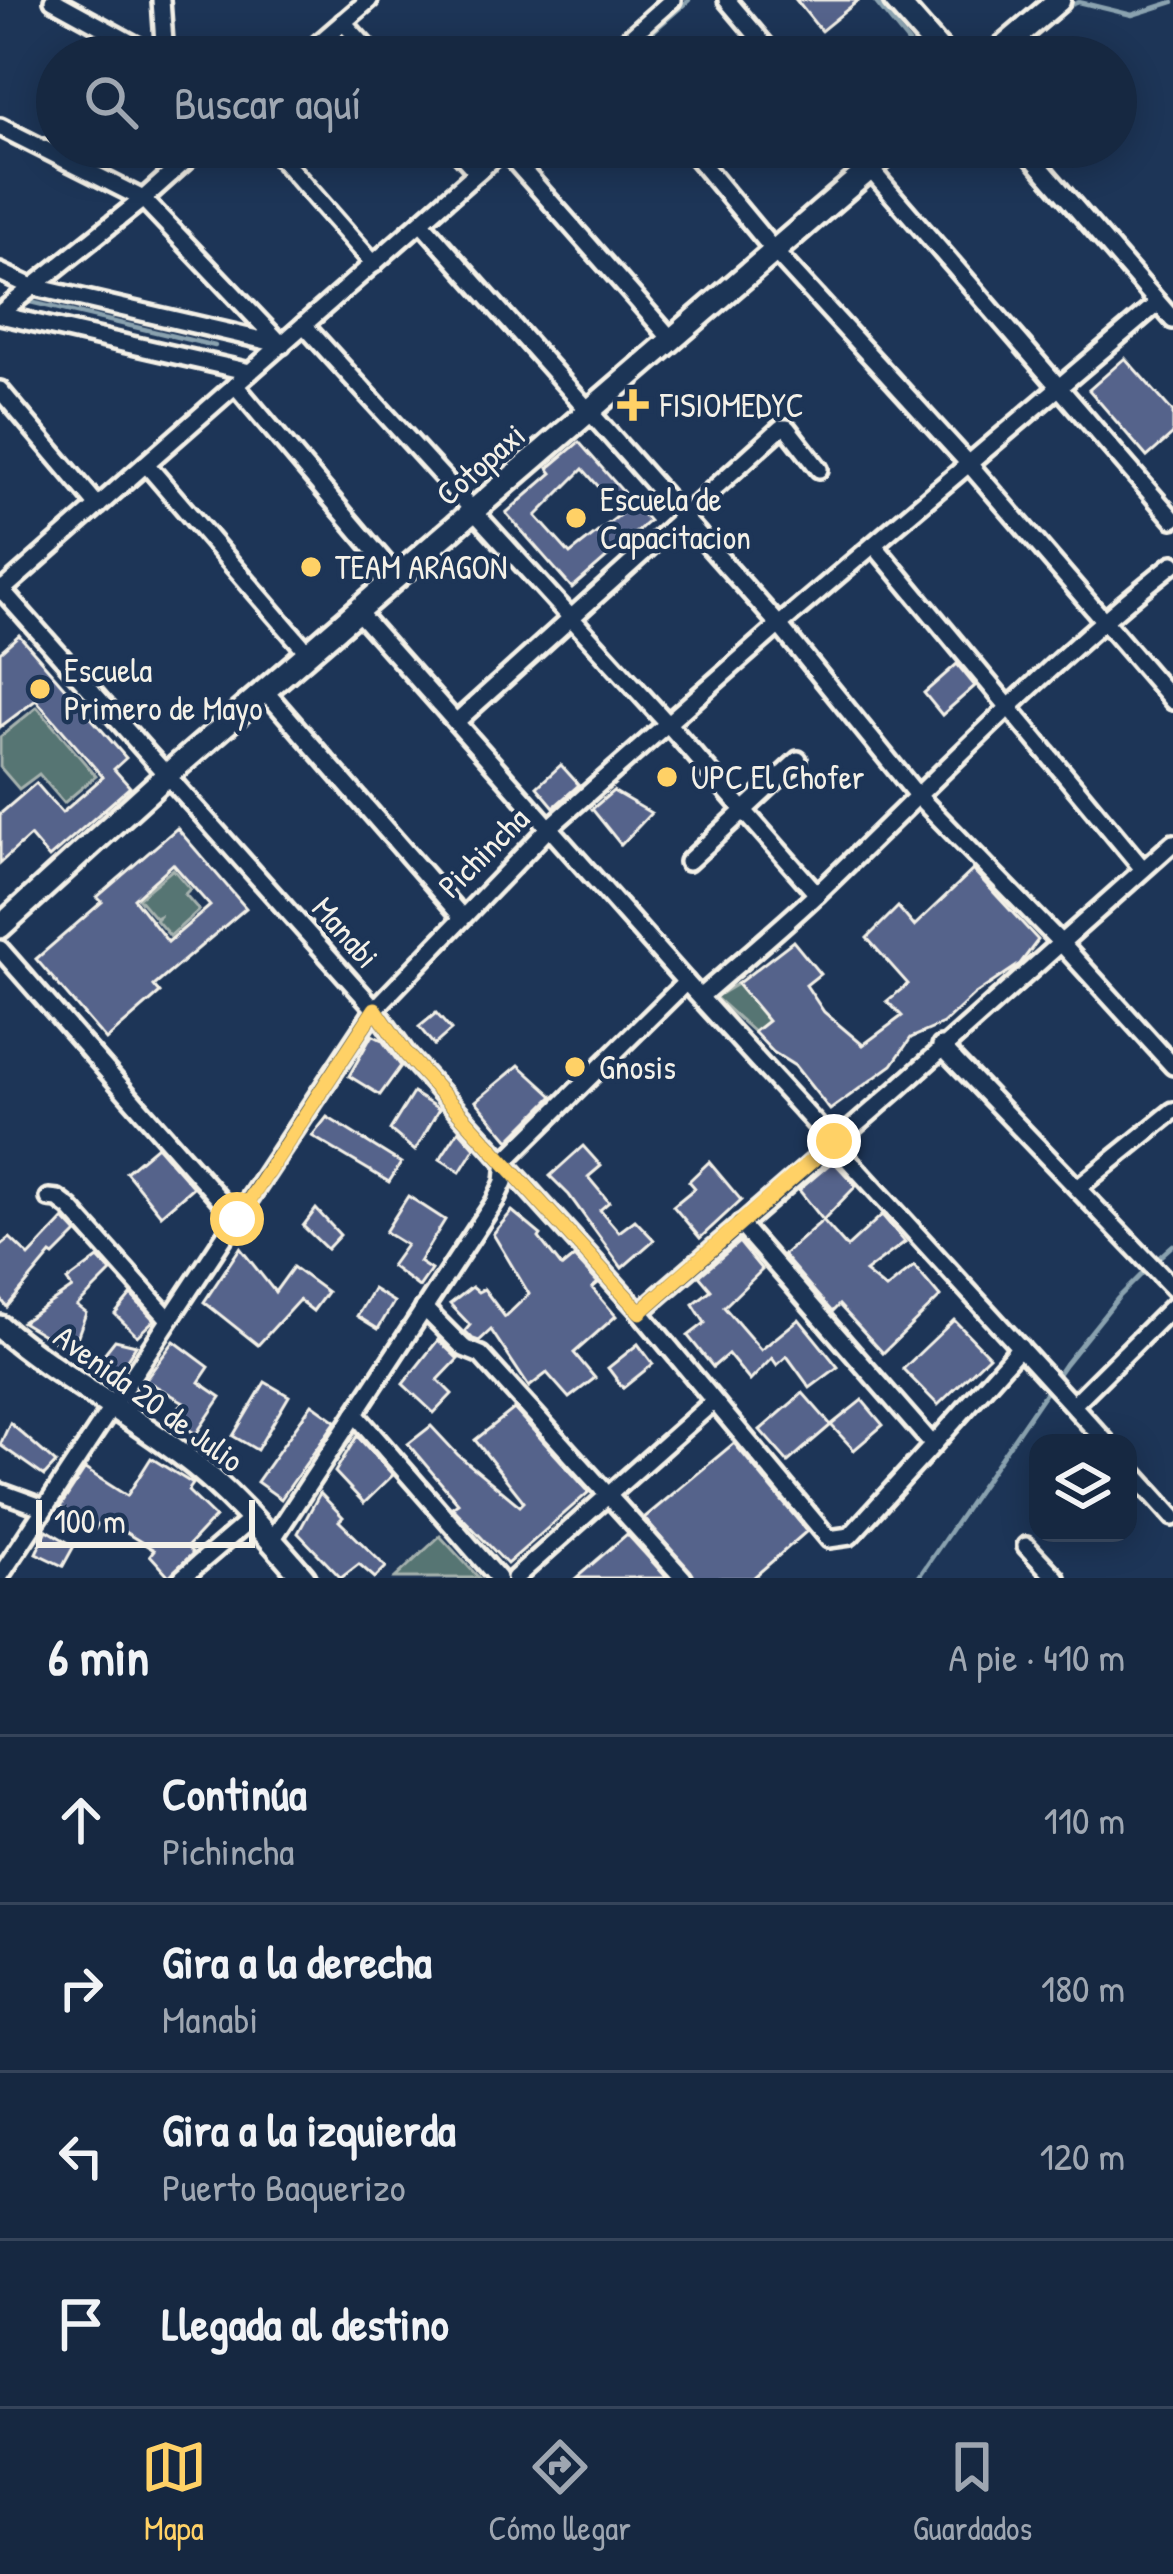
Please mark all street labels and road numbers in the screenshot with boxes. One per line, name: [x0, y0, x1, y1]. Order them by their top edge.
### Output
street label: Cotopaxi: [426, 413, 535, 516]
street label: Pichincha: [428, 797, 538, 907]
street label: Manabi: [303, 887, 389, 977]
street label: Avenida 20 de Julio: [45, 1314, 253, 1482]

